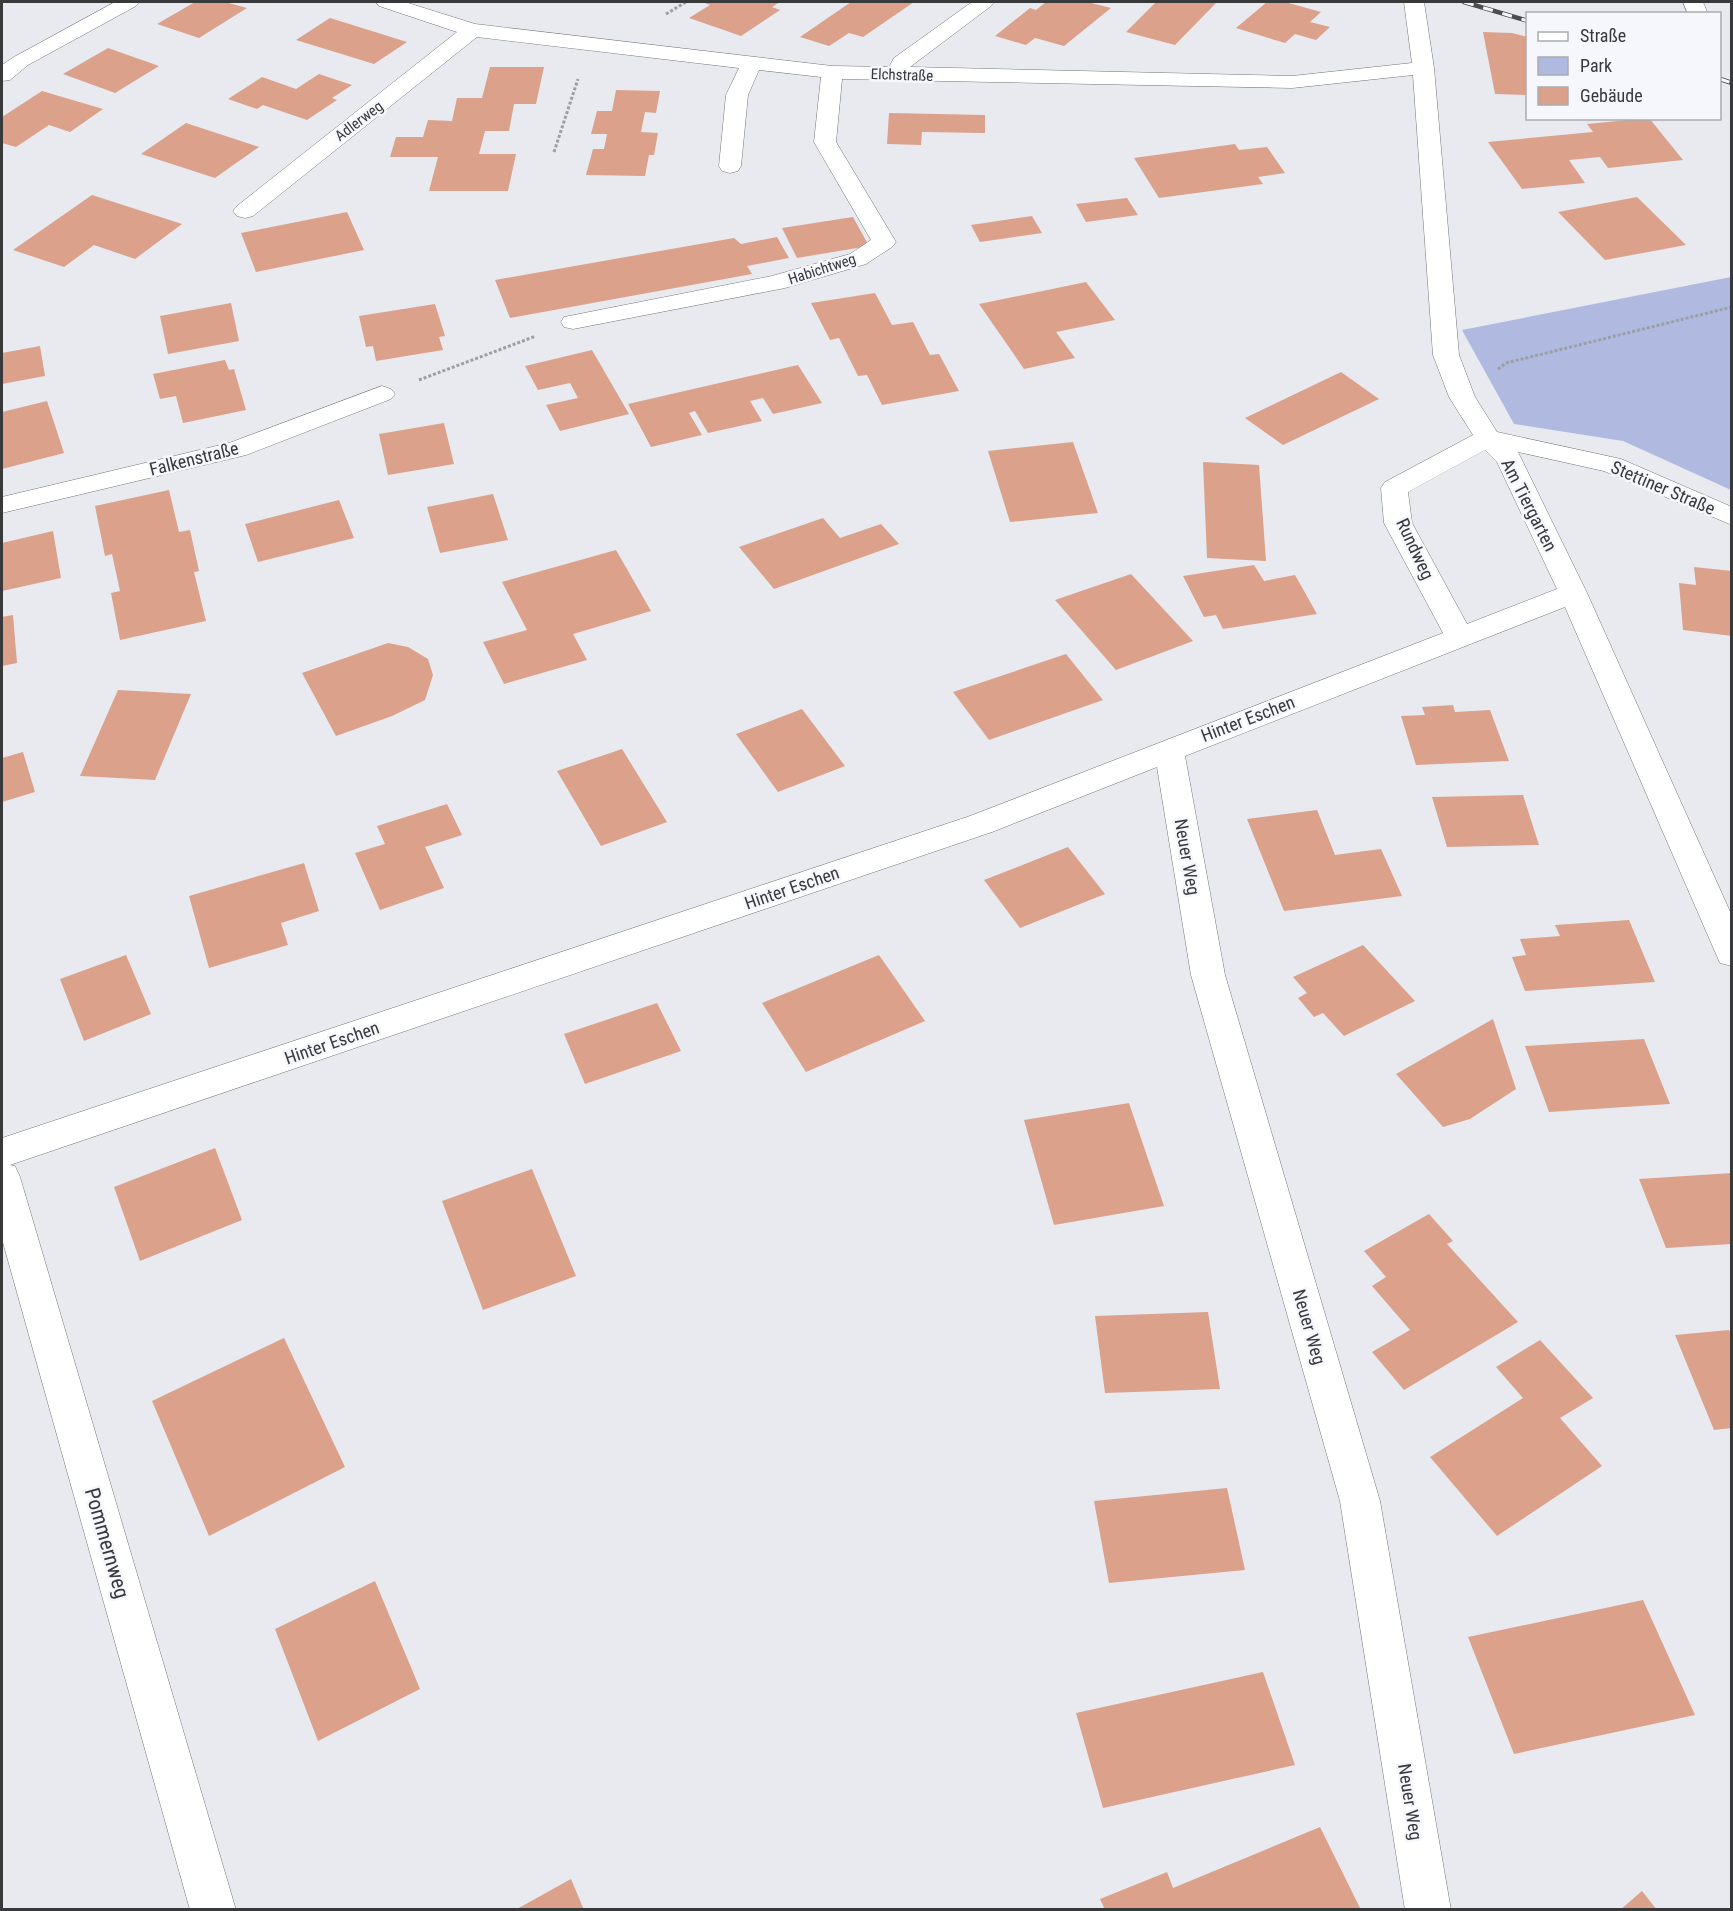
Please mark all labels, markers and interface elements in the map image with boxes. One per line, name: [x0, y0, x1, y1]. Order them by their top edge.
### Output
legend: [1526, 12, 1721, 120]
text: Straße: [1580, 25, 1626, 46]
text: Park: [1580, 55, 1612, 76]
street label: Elchstraße: [870, 65, 934, 85]
text: Gebäude: [1580, 85, 1643, 106]
street label: Adlerweg: [331, 97, 387, 145]
street label: Habichtweg: [786, 250, 858, 288]
street label: Falkenstraße: [147, 437, 241, 480]
street label: Am Tiergarten: [1497, 455, 1562, 554]
street label: Stettiner Straße: [1608, 456, 1718, 519]
street label: Rundweg: [1392, 515, 1439, 583]
street label: Hinter Eschen: [1198, 691, 1298, 746]
street label: Neuer Weg: [1170, 817, 1205, 897]
street label: Hinter Eschen: [742, 862, 842, 914]
street label: Hinter Eschen: [282, 1017, 382, 1069]
street label: Neuer Weg: [1289, 1287, 1330, 1367]
street label: Pommernweg: [80, 1485, 134, 1601]
street label: Neuer Weg: [1394, 1762, 1427, 1842]

